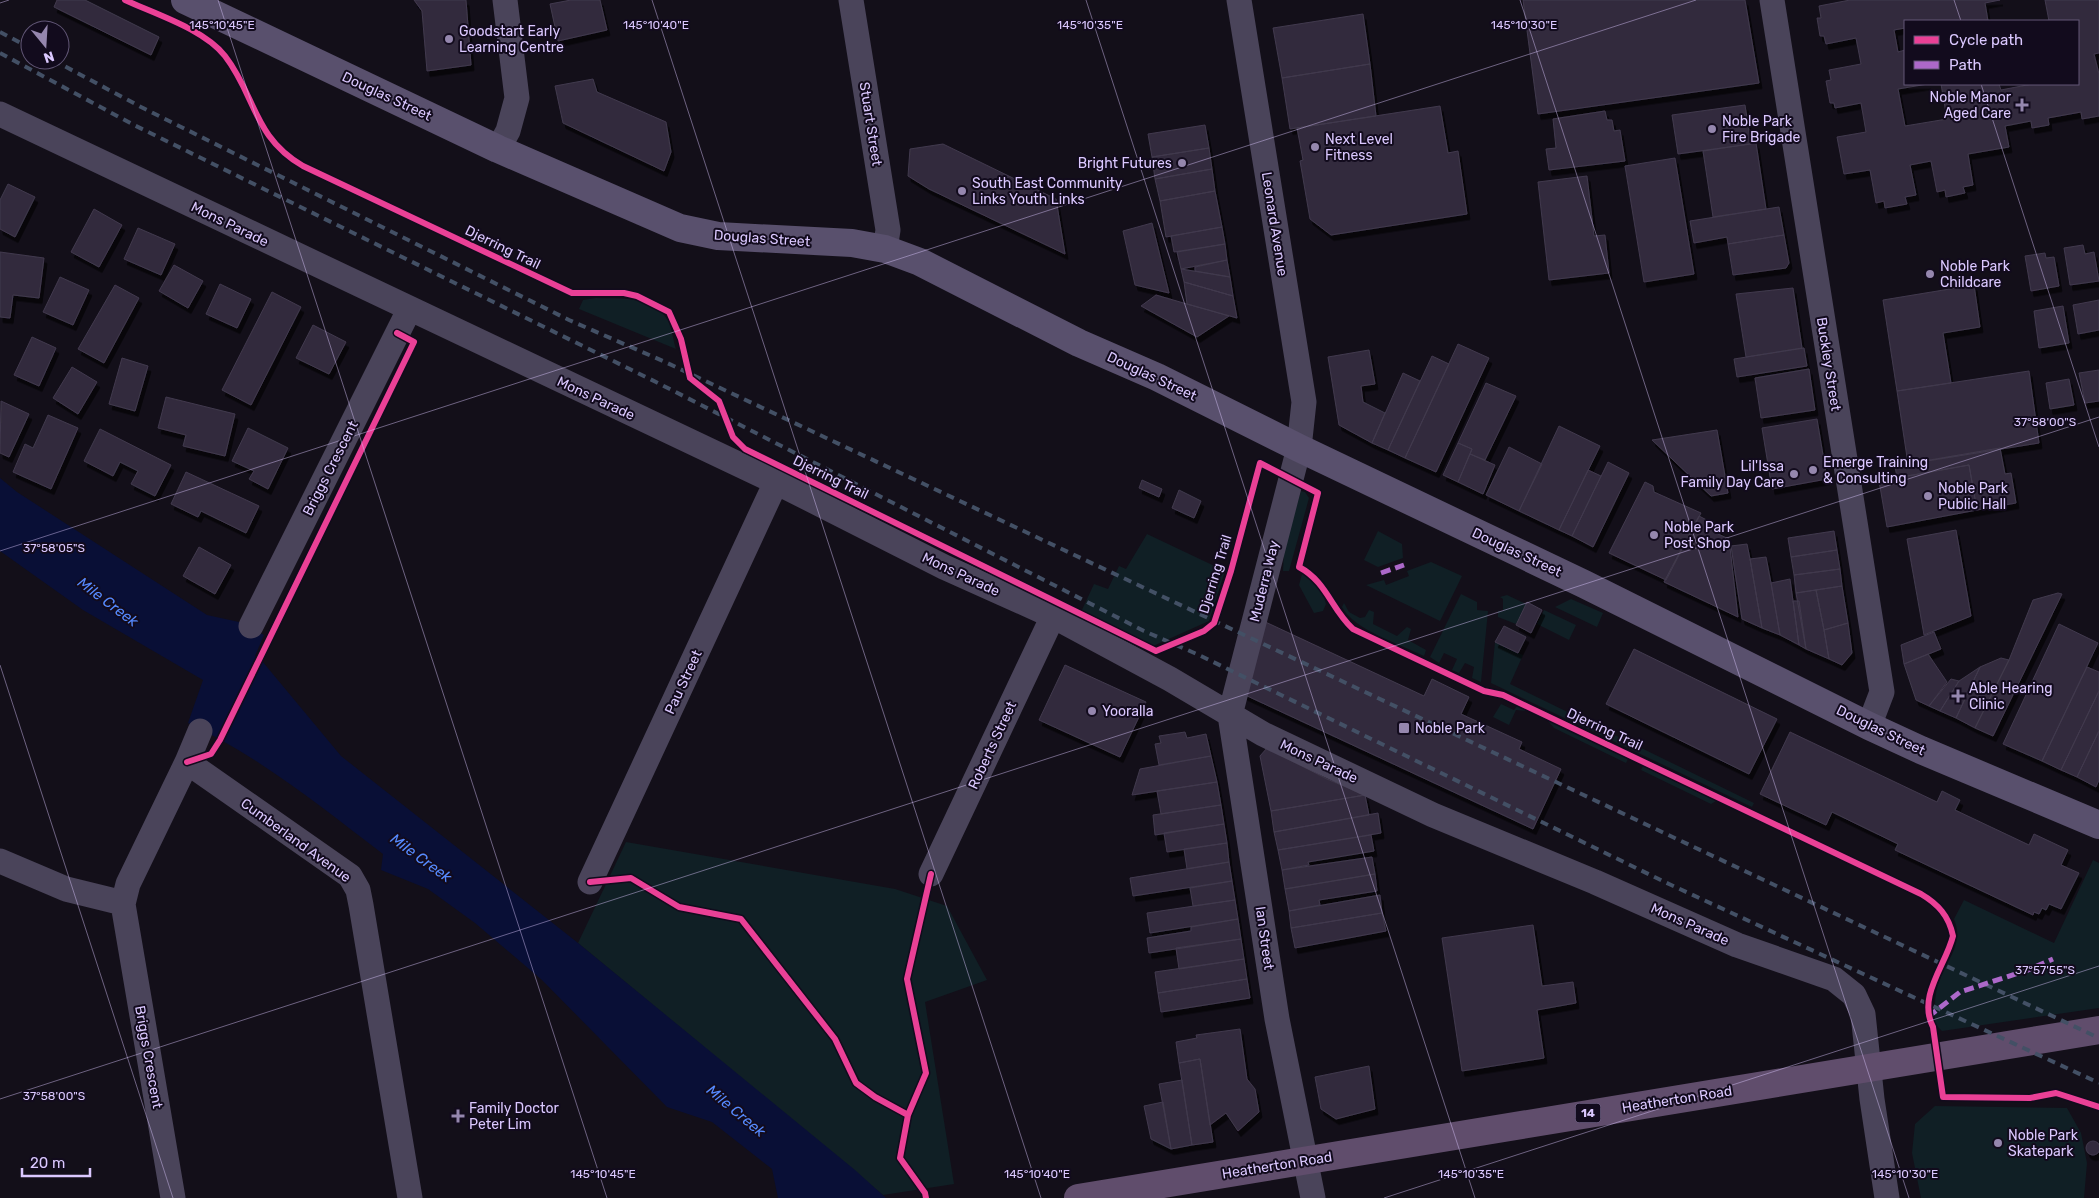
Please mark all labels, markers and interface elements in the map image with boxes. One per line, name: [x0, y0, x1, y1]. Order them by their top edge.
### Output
text: 145°10'45"E: [189, 18, 255, 32]
text: 145°10'40"E: [623, 18, 689, 32]
text: 145°10'35"E: [1057, 18, 1123, 32]
text: 145°10'30"E: [1491, 18, 1557, 32]
north arrow: [20, 20, 70, 70]
legend: [1904, 20, 2079, 85]
place label: Goodstart Early Learning Centre: [459, 23, 564, 56]
text: Cycle path: [1949, 31, 2023, 49]
marker: Goodstart Early Learning Centre: [443, 33, 455, 45]
text: N: [41, 47, 56, 67]
text: Path: [1949, 56, 1982, 74]
street label: Douglas Street: [339, 68, 435, 125]
street label: Stuart Street: [855, 81, 886, 168]
place label: Noble Manor Aged Care: [1930, 89, 2012, 122]
marker: Noble Manor Aged Care: [2015, 98, 2029, 112]
place label: Noble Park Fire Brigade: [1722, 113, 1800, 146]
marker: Noble Park Fire Brigade: [1706, 123, 1718, 135]
place label: Next Level Fitness: [1325, 131, 1393, 164]
marker: Next Level Fitness: [1309, 141, 1321, 153]
place label: Bright Futures: [1078, 155, 1172, 172]
marker: Bright Futures: [1176, 157, 1188, 169]
street label: Leonard Avenue: [1258, 171, 1291, 278]
place label: South East Community Links Youth Links: [972, 175, 1123, 208]
marker: South East Community Links Youth Links: [956, 185, 968, 197]
street label: Mons Parade: [188, 198, 271, 251]
street label: Djerring Trail: [462, 222, 543, 273]
street label: Douglas Street: [713, 227, 811, 250]
place label: Noble Park Childcare: [1940, 258, 2011, 291]
marker: Noble Park Childcare: [1924, 268, 1936, 280]
street label: Buckley Street: [1813, 316, 1844, 413]
street label: Douglas Street: [1104, 348, 1200, 405]
street label: Mons Parade: [554, 373, 638, 424]
text: 37°58'00"S: [2014, 415, 2076, 429]
street label: Briggs Crescent: [299, 417, 362, 519]
street label: Djerring Trail: [790, 452, 871, 503]
place label: Emerge Training & Consulting: [1823, 454, 1928, 487]
place label: Lil'Issa Family Day Care: [1680, 458, 1784, 491]
marker: Emerge Training & Consulting: [1807, 464, 1819, 476]
marker: Lil'Issa Family Day Care: [1788, 468, 1800, 480]
place label: Noble Park Public Hall: [1938, 480, 2009, 513]
marker: Noble Park Public Hall: [1922, 490, 1934, 502]
place label: Noble Park Post Shop: [1664, 519, 1735, 552]
street label: Douglas Street: [1469, 524, 1565, 581]
marker: Noble Park Post Shop: [1648, 529, 1660, 541]
street label: Djerring Trail: [1195, 533, 1236, 616]
street label: Muderra Way: [1246, 538, 1283, 624]
text: 37°58'05"S: [23, 541, 85, 555]
street label: Mons Parade: [919, 549, 1003, 600]
water label: Mile Creek: [74, 573, 142, 631]
street label: Pau Street: [661, 647, 706, 717]
place label: Able Hearing Clinic: [1969, 680, 2053, 713]
marker: Able Hearing Clinic: [1951, 689, 1965, 703]
street label: Roberts Street: [965, 698, 1020, 792]
street label: Douglas Street: [1834, 702, 1928, 759]
place label: Yooralla: [1102, 703, 1153, 720]
street label: Djerring Trail: [1564, 704, 1645, 754]
marker: Yooralla: [1086, 705, 1098, 717]
place label: Noble Park: [1415, 720, 1486, 737]
marker: Noble Park: [1397, 721, 1411, 735]
street label: Mons Parade: [1277, 736, 1361, 787]
street label: Cumberland Avenue: [237, 795, 354, 886]
water label: Mile Creek: [387, 830, 455, 886]
street label: Mons Parade: [1648, 900, 1732, 949]
street label: Ian Street: [1252, 905, 1277, 971]
text: 37°57'55"S: [2015, 963, 2075, 977]
street label: Briggs Crescent: [131, 1004, 166, 1110]
water label: Mile Creek: [703, 1081, 769, 1141]
street label: Heatherton Road: [1621, 1082, 1733, 1117]
text: 37°58'00"S: [23, 1089, 85, 1103]
place label: Family Doctor Peter Lim: [469, 1100, 559, 1133]
road number: 14: [1576, 1104, 1600, 1122]
marker: Family Doctor Peter Lim: [451, 1109, 465, 1123]
place label: Noble Park Skatepark: [2008, 1127, 2079, 1160]
marker: Noble Park Skatepark: [1992, 1137, 2004, 1149]
scale bar: [22, 1146, 90, 1178]
street label: Heatherton Road: [1221, 1148, 1333, 1183]
text: 20 m: [30, 1154, 65, 1172]
text: 145°10'45"E: [570, 1167, 636, 1181]
text: 145°10'40"E: [1004, 1167, 1070, 1181]
text: 145°10'35"E: [1438, 1167, 1504, 1181]
text: 145°10'30"E: [1872, 1167, 1938, 1181]

